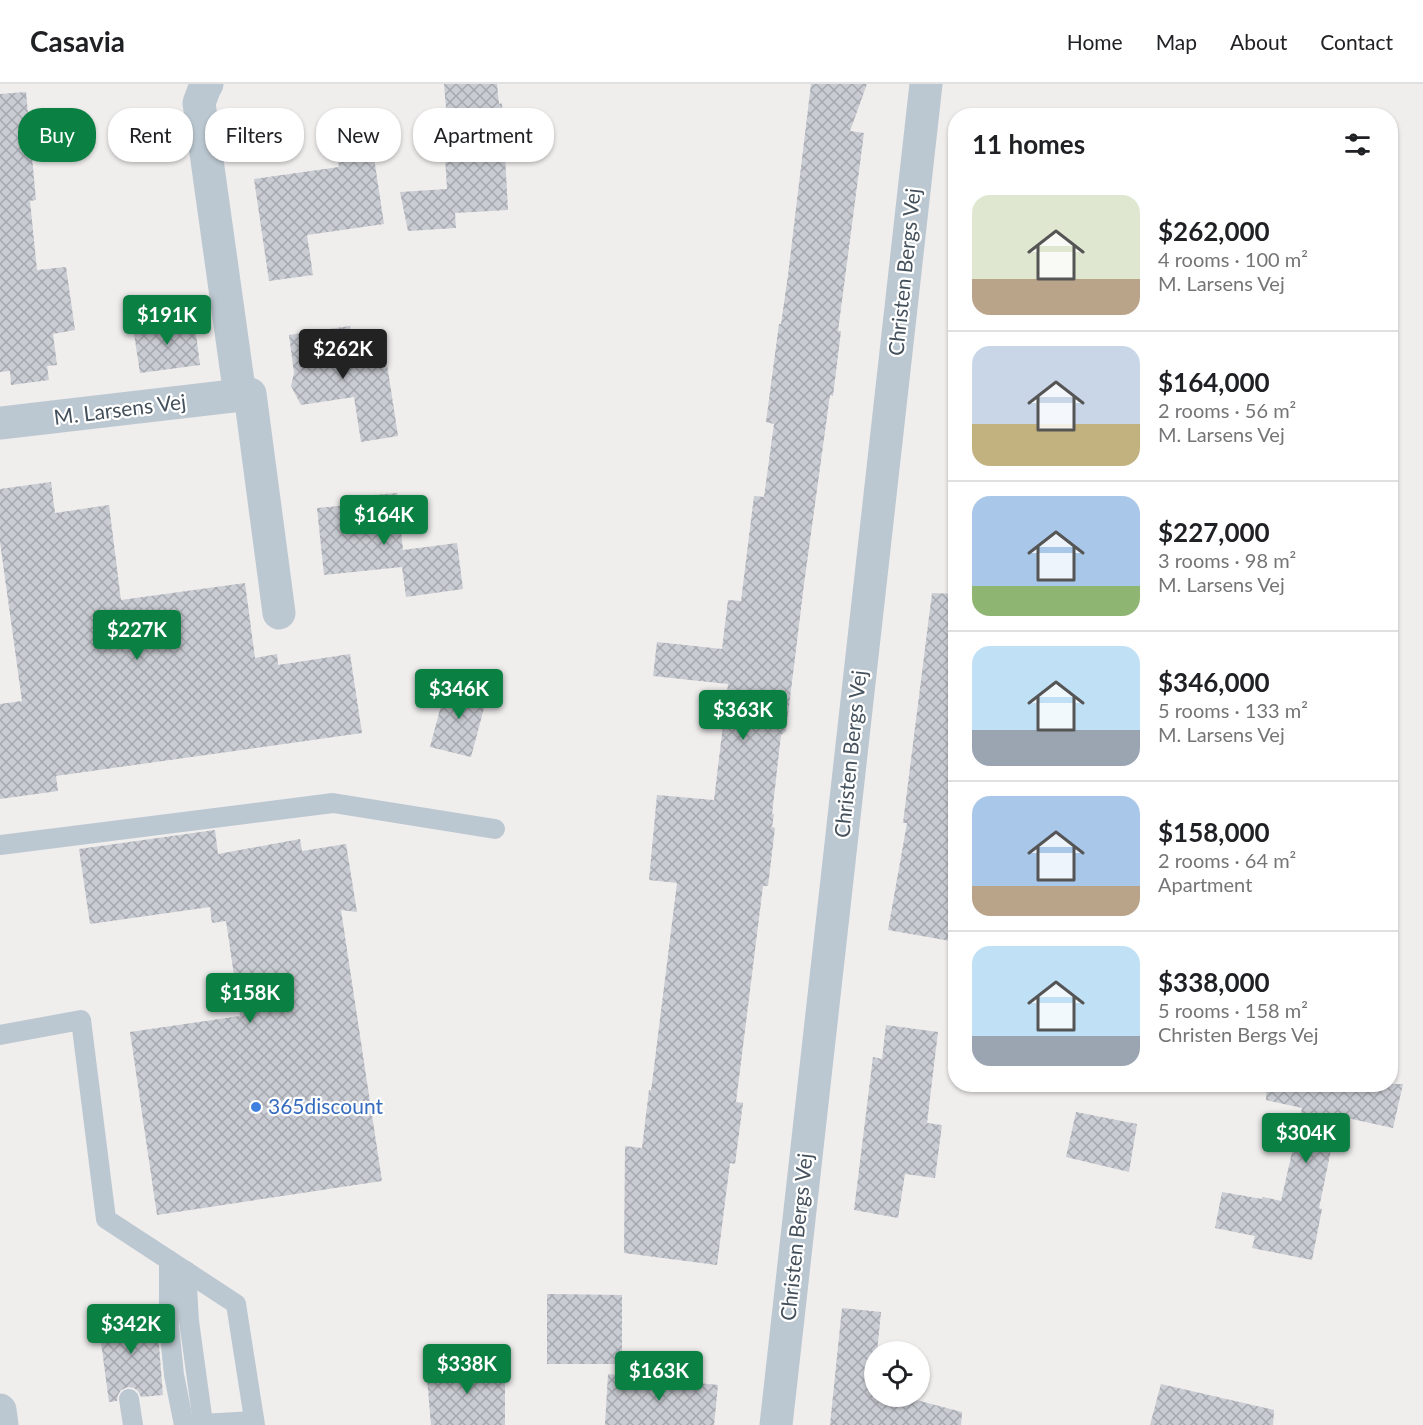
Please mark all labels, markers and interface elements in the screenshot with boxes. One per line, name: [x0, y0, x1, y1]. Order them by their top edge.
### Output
text: Casavia: [30, 24, 125, 58]
text: Home: [1067, 29, 1123, 54]
text: Map: [1156, 29, 1197, 54]
text: About: [1230, 29, 1287, 54]
text: Contact: [1320, 29, 1393, 54]
chip: Buy: [18, 108, 96, 162]
chip: Rent: [108, 108, 193, 162]
chip: Filters: [205, 108, 304, 162]
chip: New: [316, 108, 401, 162]
chip: Apartment: [413, 108, 554, 162]
text: 11 homes: [972, 128, 1085, 160]
icon: filters: [1341, 128, 1374, 161]
street label: Christen Bergs Vej: [882, 187, 925, 357]
text: $262,000: [1158, 215, 1270, 247]
icon: home: [1020, 219, 1092, 291]
text: 4 rooms · 100 m²: [1158, 247, 1308, 271]
text: M. Larsens Vej: [1158, 271, 1285, 295]
pin: $191K: [125, 295, 209, 346]
text: $191K: [137, 302, 197, 326]
pin: $262K: [301, 329, 385, 380]
text: $262K: [313, 336, 373, 360]
text: $164,000: [1158, 366, 1270, 398]
icon: home: [1020, 370, 1092, 442]
street label: M. Larsens Vej: [52, 388, 187, 429]
text: 2 rooms · 56 m²: [1158, 398, 1296, 422]
text: M. Larsens Vej: [1158, 422, 1285, 446]
pin: $164K: [342, 495, 426, 546]
text: $164K: [354, 502, 414, 526]
text: $227,000: [1158, 516, 1270, 548]
icon: home: [1020, 520, 1092, 592]
text: 3 rooms · 98 m²: [1158, 548, 1296, 572]
text: M. Larsens Vej: [1158, 572, 1285, 596]
pin: $227K: [95, 610, 179, 661]
text: $227K: [107, 617, 167, 641]
text: $346,000: [1158, 666, 1270, 698]
pin: $346K: [417, 669, 501, 720]
street label: Christen Bergs Vej: [828, 669, 871, 839]
icon: home: [1020, 670, 1092, 742]
text: $346K: [429, 676, 489, 700]
pin: $363K: [701, 690, 785, 741]
text: $363K: [713, 697, 773, 721]
text: 5 rooms · 133 m²: [1158, 698, 1308, 722]
text: M. Larsens Vej: [1158, 722, 1285, 746]
text: $158,000: [1158, 816, 1270, 848]
icon: home: [1020, 820, 1092, 892]
text: 2 rooms · 64 m²: [1158, 848, 1296, 872]
text: Apartment: [1158, 872, 1252, 896]
text: $338,000: [1158, 966, 1270, 998]
icon: home: [1020, 970, 1092, 1042]
pin: $158K: [208, 973, 292, 1024]
text: $158K: [220, 980, 280, 1004]
text: 5 rooms · 158 m²: [1158, 998, 1308, 1022]
text: Christen Bergs Vej: [1158, 1022, 1318, 1046]
place label: 365discount: [268, 1093, 383, 1118]
marker: 365discount: [249, 1100, 263, 1114]
pin: $304K: [1264, 1113, 1348, 1164]
text: $304K: [1276, 1120, 1336, 1144]
street label: Christen Bergs Vej: [774, 1152, 817, 1322]
pin: $342K: [89, 1304, 173, 1355]
text: $342K: [101, 1311, 161, 1335]
map controls: [864, 1341, 930, 1407]
button: locate: [864, 1341, 930, 1407]
pin: $338K: [425, 1344, 509, 1395]
text: $338K: [437, 1351, 497, 1375]
pin: $163K: [617, 1351, 701, 1402]
text: $163K: [629, 1358, 689, 1382]

